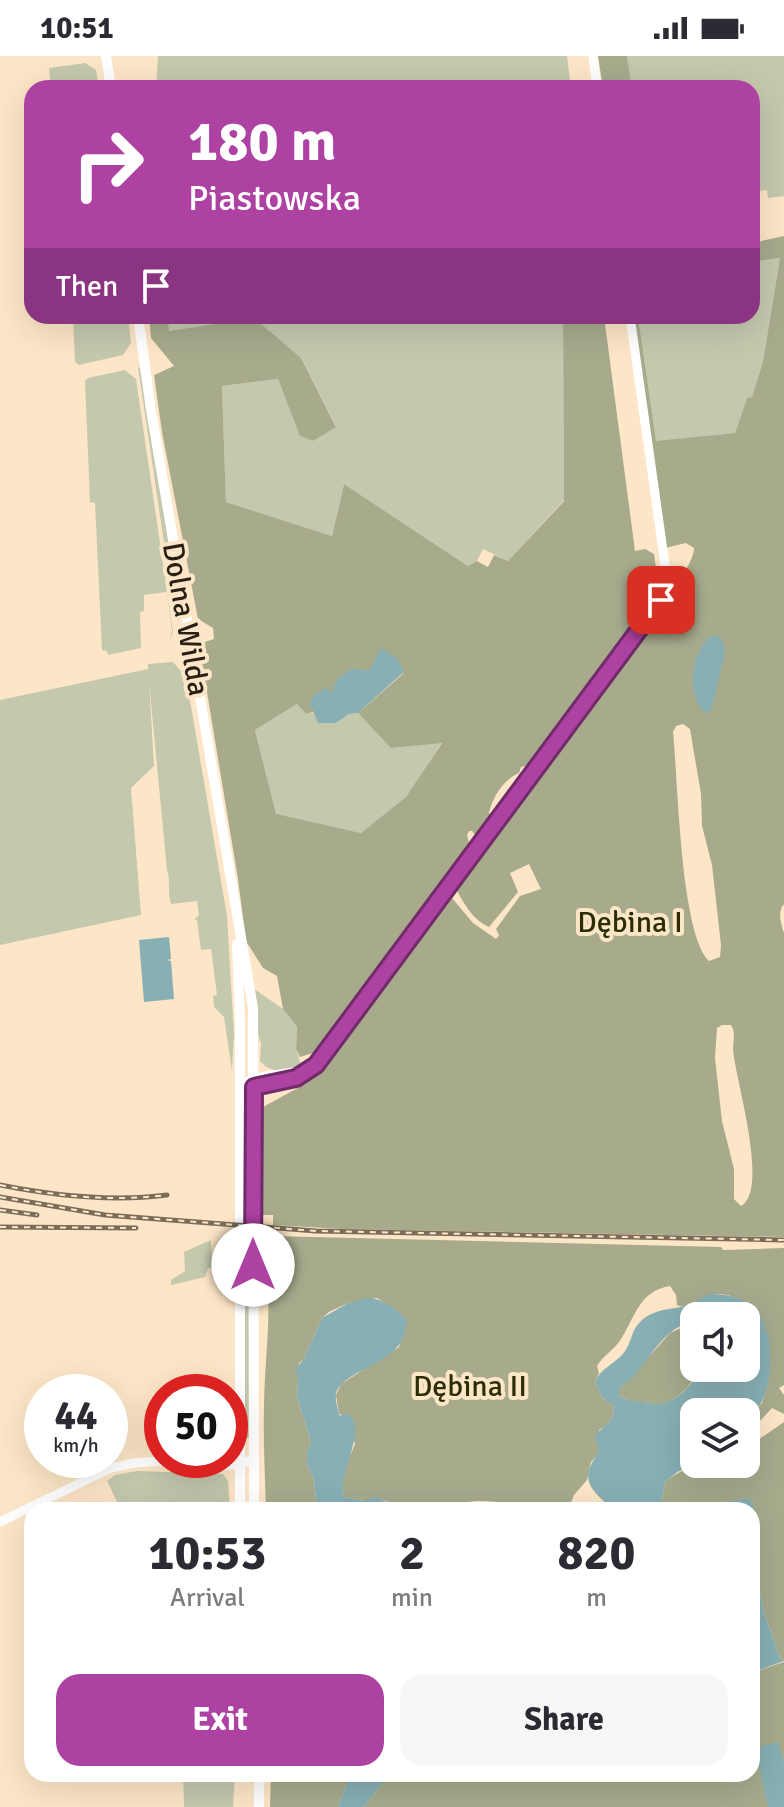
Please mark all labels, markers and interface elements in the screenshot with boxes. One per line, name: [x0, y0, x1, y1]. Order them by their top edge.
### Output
text: 10:51: [40, 10, 114, 47]
text: 180 m: [188, 107, 336, 176]
icon: right: [56, 112, 160, 216]
text: Piastowska: [188, 176, 361, 221]
icon: arrive: [134, 264, 178, 308]
text: Then: [56, 268, 118, 305]
street label: Dolna Wilda: [154, 539, 217, 699]
pin: [627, 566, 695, 634]
icon: arrive: [639, 578, 683, 622]
park label: Dębina I: [577, 904, 683, 941]
position arrow: [211, 1223, 295, 1307]
map controls: [680, 1302, 760, 1478]
button: sound: [680, 1302, 760, 1382]
park label: Dębina II: [413, 1368, 527, 1405]
speed limit sign: 50: [144, 1374, 248, 1478]
text: 44: [54, 1391, 98, 1441]
button: layers: [680, 1398, 760, 1478]
text: km/h: [53, 1433, 99, 1458]
text: 10:53: [149, 1524, 266, 1583]
text: 2: [399, 1524, 425, 1583]
text: 820: [558, 1524, 635, 1583]
text: Arrival: [170, 1582, 245, 1614]
text: min: [391, 1582, 433, 1614]
text: m: [586, 1582, 607, 1614]
button: Exit: [56, 1674, 384, 1766]
button: Share: [400, 1674, 728, 1766]

